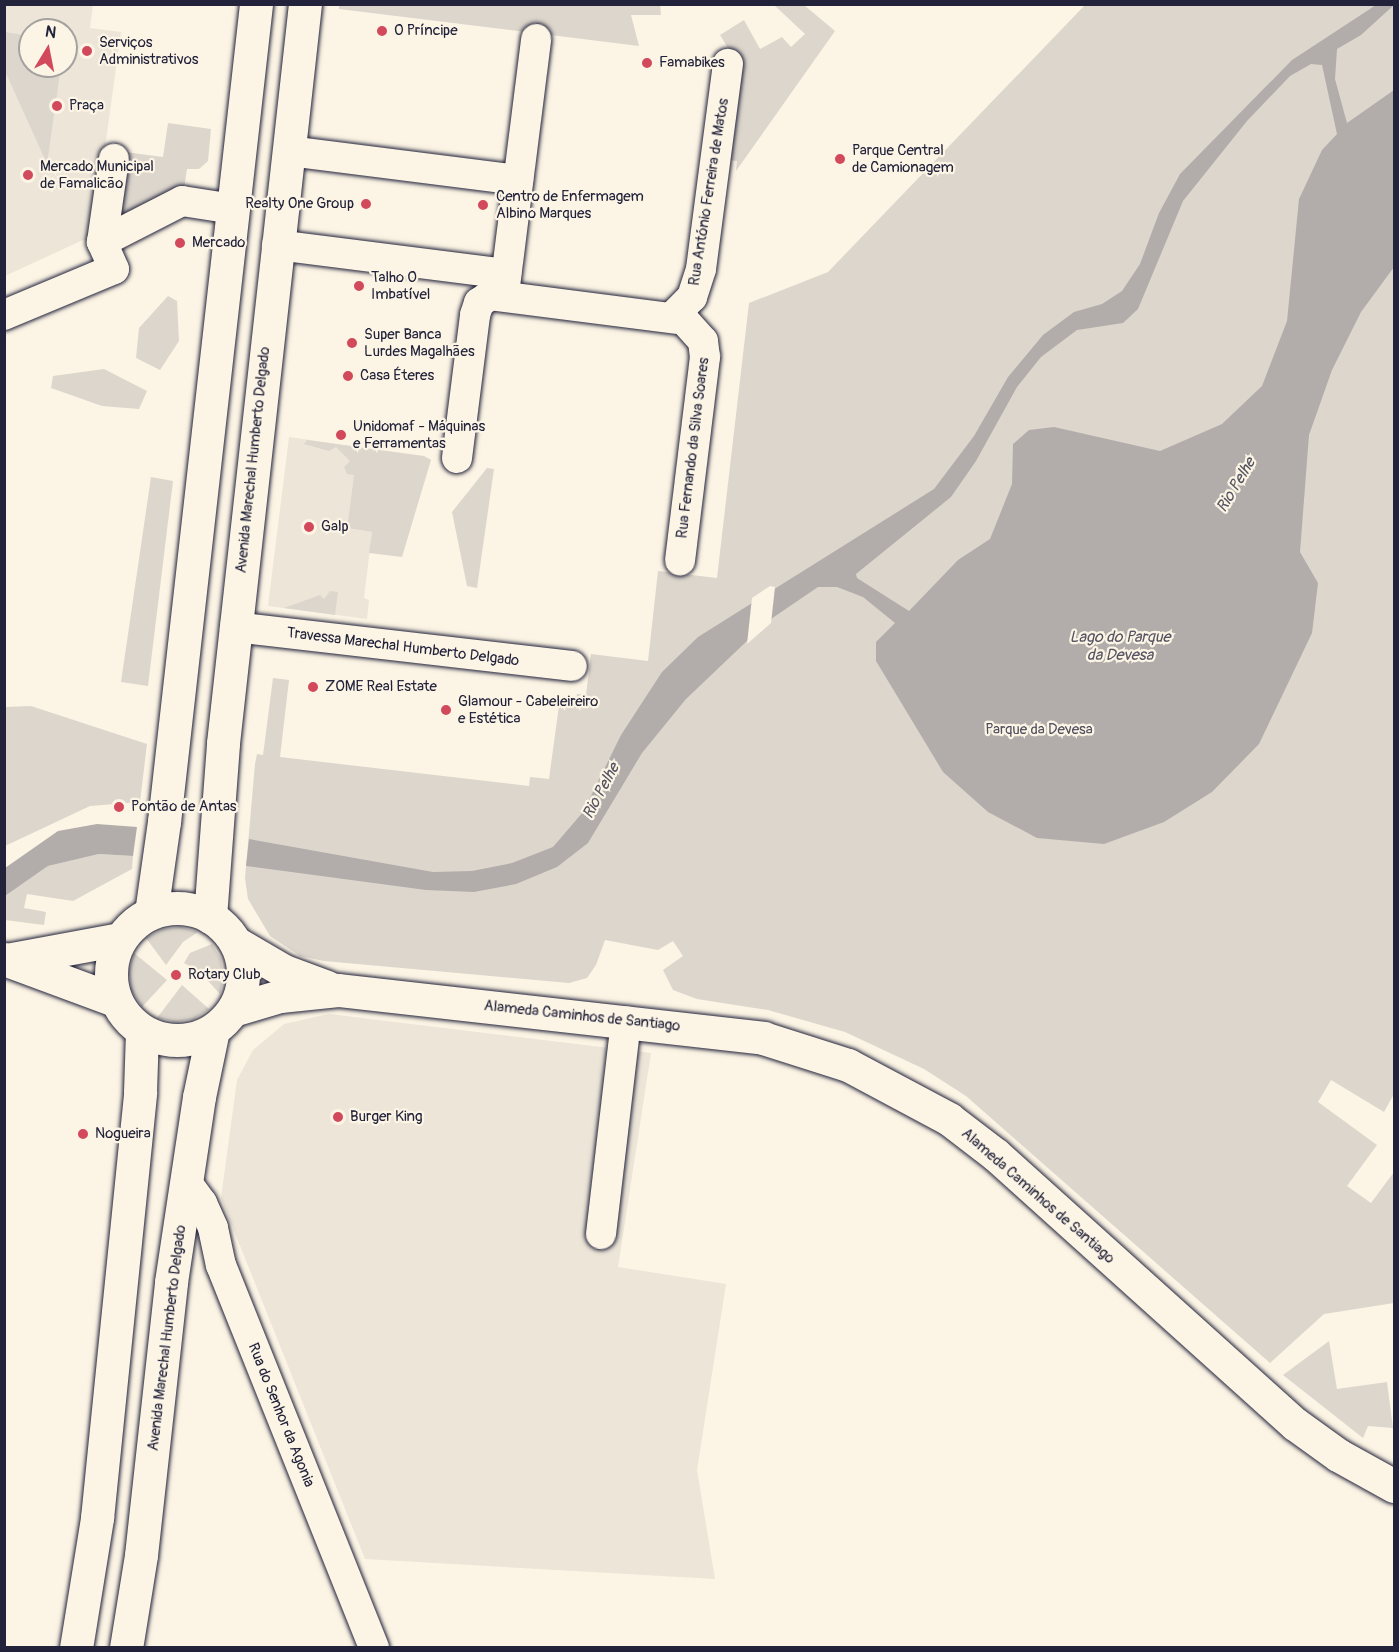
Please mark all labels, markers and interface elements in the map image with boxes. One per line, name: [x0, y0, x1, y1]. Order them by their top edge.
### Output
north arrow: [18, 18, 78, 78]
text: N: [44, 21, 58, 43]
place label: O Príncipe: [394, 22, 458, 40]
marker: O Príncipe: [375, 24, 389, 38]
place label: Serviços Administrativos: [99, 33, 198, 68]
marker: Serviços Administrativos: [80, 44, 94, 58]
place label: Famabikes: [659, 54, 725, 72]
marker: Famabikes: [640, 56, 654, 70]
place label: Praça: [69, 97, 104, 115]
street label: Rua António Ferreira de Matos: [685, 97, 733, 287]
marker: Praça: [50, 99, 64, 113]
place label: Parque Central de Camionagem: [852, 141, 954, 176]
marker: Parque Central de Camionagem: [833, 152, 847, 166]
place label: Mercado Municipal de Famalicão: [40, 157, 154, 192]
marker: Mercado Municipal de Famalicão: [21, 168, 35, 182]
place label: Centro de Enfermagem Albino Marques: [496, 187, 644, 222]
place label: Realty One Group: [245, 195, 354, 213]
marker: Centro de Enfermagem Albino Marques: [474, 196, 492, 214]
marker: Realty One Group: [359, 197, 373, 211]
place label: Mercado: [192, 234, 245, 252]
marker: Mercado: [173, 236, 187, 250]
place label: Talho O Imbatível: [371, 268, 430, 303]
marker: Talho O Imbatível: [352, 279, 366, 293]
place label: Super Banca Lurdes Magalhães: [364, 325, 475, 360]
marker: Super Banca Lurdes Magalhães: [345, 336, 359, 350]
street label: Avenida Marechal Humberto Delgado: [232, 346, 274, 574]
street label: Rua Fernando da Silva Soares: [673, 357, 713, 539]
place label: Casa Éteres: [360, 367, 434, 385]
marker: Casa Éteres: [341, 369, 355, 383]
place label: Unidomaf - Máquinas e Ferramentas: [353, 417, 485, 452]
marker: Unidomaf - Máquinas e Ferramentas: [334, 428, 348, 442]
water label: Rio Pelhe: [1212, 454, 1260, 516]
place label: Galp: [321, 518, 349, 536]
marker: Galp: [302, 520, 316, 534]
street label: Travessa Marechal Humberto Delgado: [286, 624, 520, 670]
water label: Lago do Parque da Devesa: [1070, 627, 1170, 665]
place label: ZOME Real Estate: [325, 678, 437, 696]
marker: ZOME Real Estate: [306, 680, 320, 694]
place label: Glamour - Cabeleireiro e Estética: [458, 692, 598, 727]
marker: Glamour - Cabeleireiro e Estética: [439, 703, 453, 717]
park label: Parque da Devesa: [985, 721, 1093, 739]
water label: Rio Pelhe: [578, 760, 624, 822]
place label: Pontão de Antas: [131, 798, 237, 816]
marker: Pontão de Antas: [112, 800, 126, 814]
place label: Rotary Club: [188, 966, 261, 984]
marker: Rotary Club: [169, 968, 183, 982]
street label: Alameda Caminhos de Santiago: [483, 997, 681, 1035]
place label: Burger King: [350, 1108, 423, 1126]
marker: Burger King: [331, 1110, 345, 1124]
place label: Nogueira: [95, 1125, 151, 1143]
street label: Alameda Caminhos de Santiago: [958, 1125, 1118, 1267]
marker: Nogueira: [76, 1127, 90, 1141]
street label: Avenida Marechal Humberto Delgado: [144, 1224, 190, 1452]
street label: Rua do Senhor da Agonia: [244, 1340, 318, 1490]

